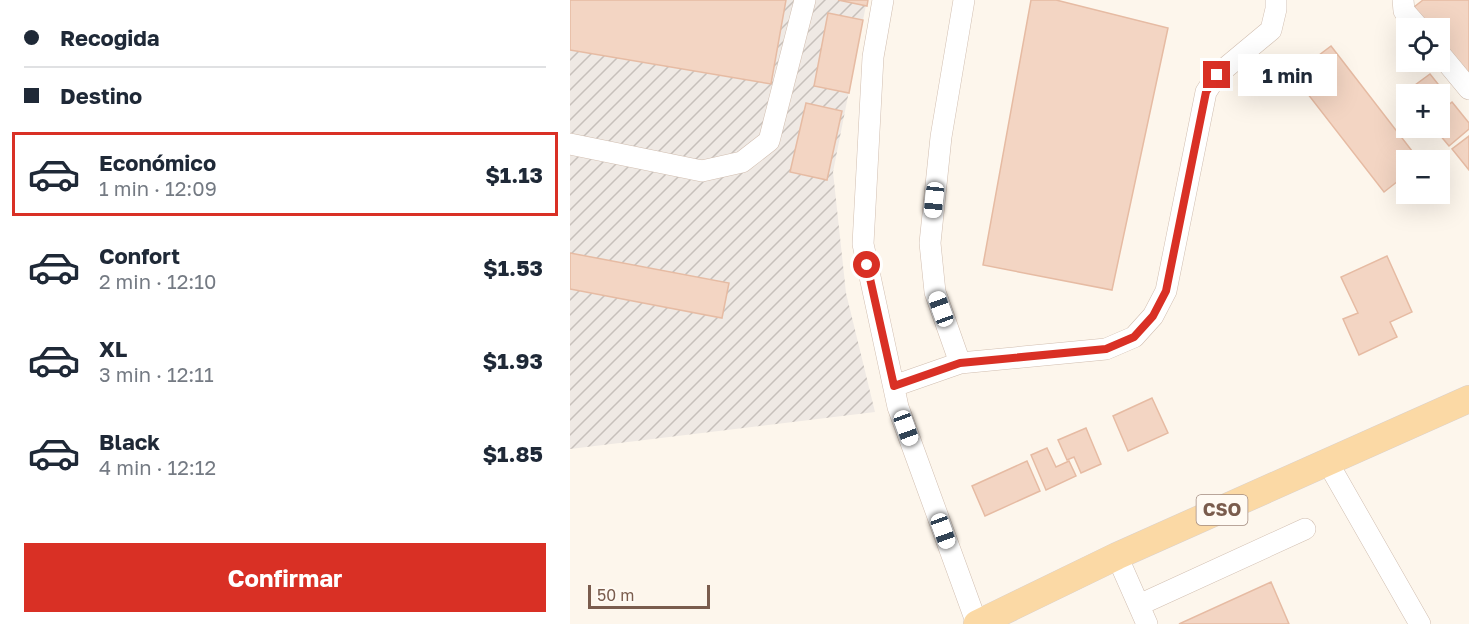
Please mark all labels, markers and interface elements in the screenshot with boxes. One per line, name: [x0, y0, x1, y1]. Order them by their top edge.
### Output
map controls: [1396, 18, 1450, 204]
button: locate: [1396, 18, 1450, 72]
text: Recogida: [60, 24, 160, 51]
callout: 1 min: [1238, 54, 1337, 96]
route end: [1203, 61, 1230, 88]
text: 1 min: [1262, 63, 1313, 87]
text: Destino: [60, 82, 142, 109]
button: +: [1396, 84, 1450, 138]
icon: car: [27, 147, 81, 201]
text: Económico: [99, 149, 216, 176]
button: −: [1396, 150, 1450, 204]
text: $1.13: [485, 161, 543, 188]
text: 1 min · 12:09: [99, 176, 217, 200]
car: [923, 181, 945, 219]
icon: car: [27, 240, 81, 294]
text: Confort: [99, 242, 180, 269]
route start: [853, 251, 880, 278]
text: $1.53: [483, 254, 543, 281]
text: 2 min · 12:10: [99, 269, 216, 293]
car: [926, 289, 956, 329]
icon: car: [27, 333, 81, 387]
text: XL: [99, 335, 127, 362]
text: $1.93: [482, 347, 543, 374]
text: 3 min · 12:11: [99, 362, 214, 386]
car: [891, 408, 921, 448]
icon: car: [27, 426, 81, 480]
text: Black: [99, 428, 160, 455]
text: $1.85: [482, 440, 543, 467]
text: 4 min · 12:12: [99, 455, 216, 479]
road number: CSO: [1196, 495, 1248, 525]
car: [928, 511, 958, 551]
button: Confirmar: [24, 543, 546, 612]
scale bar: [588, 582, 710, 610]
text: 50 m: [597, 585, 634, 605]

